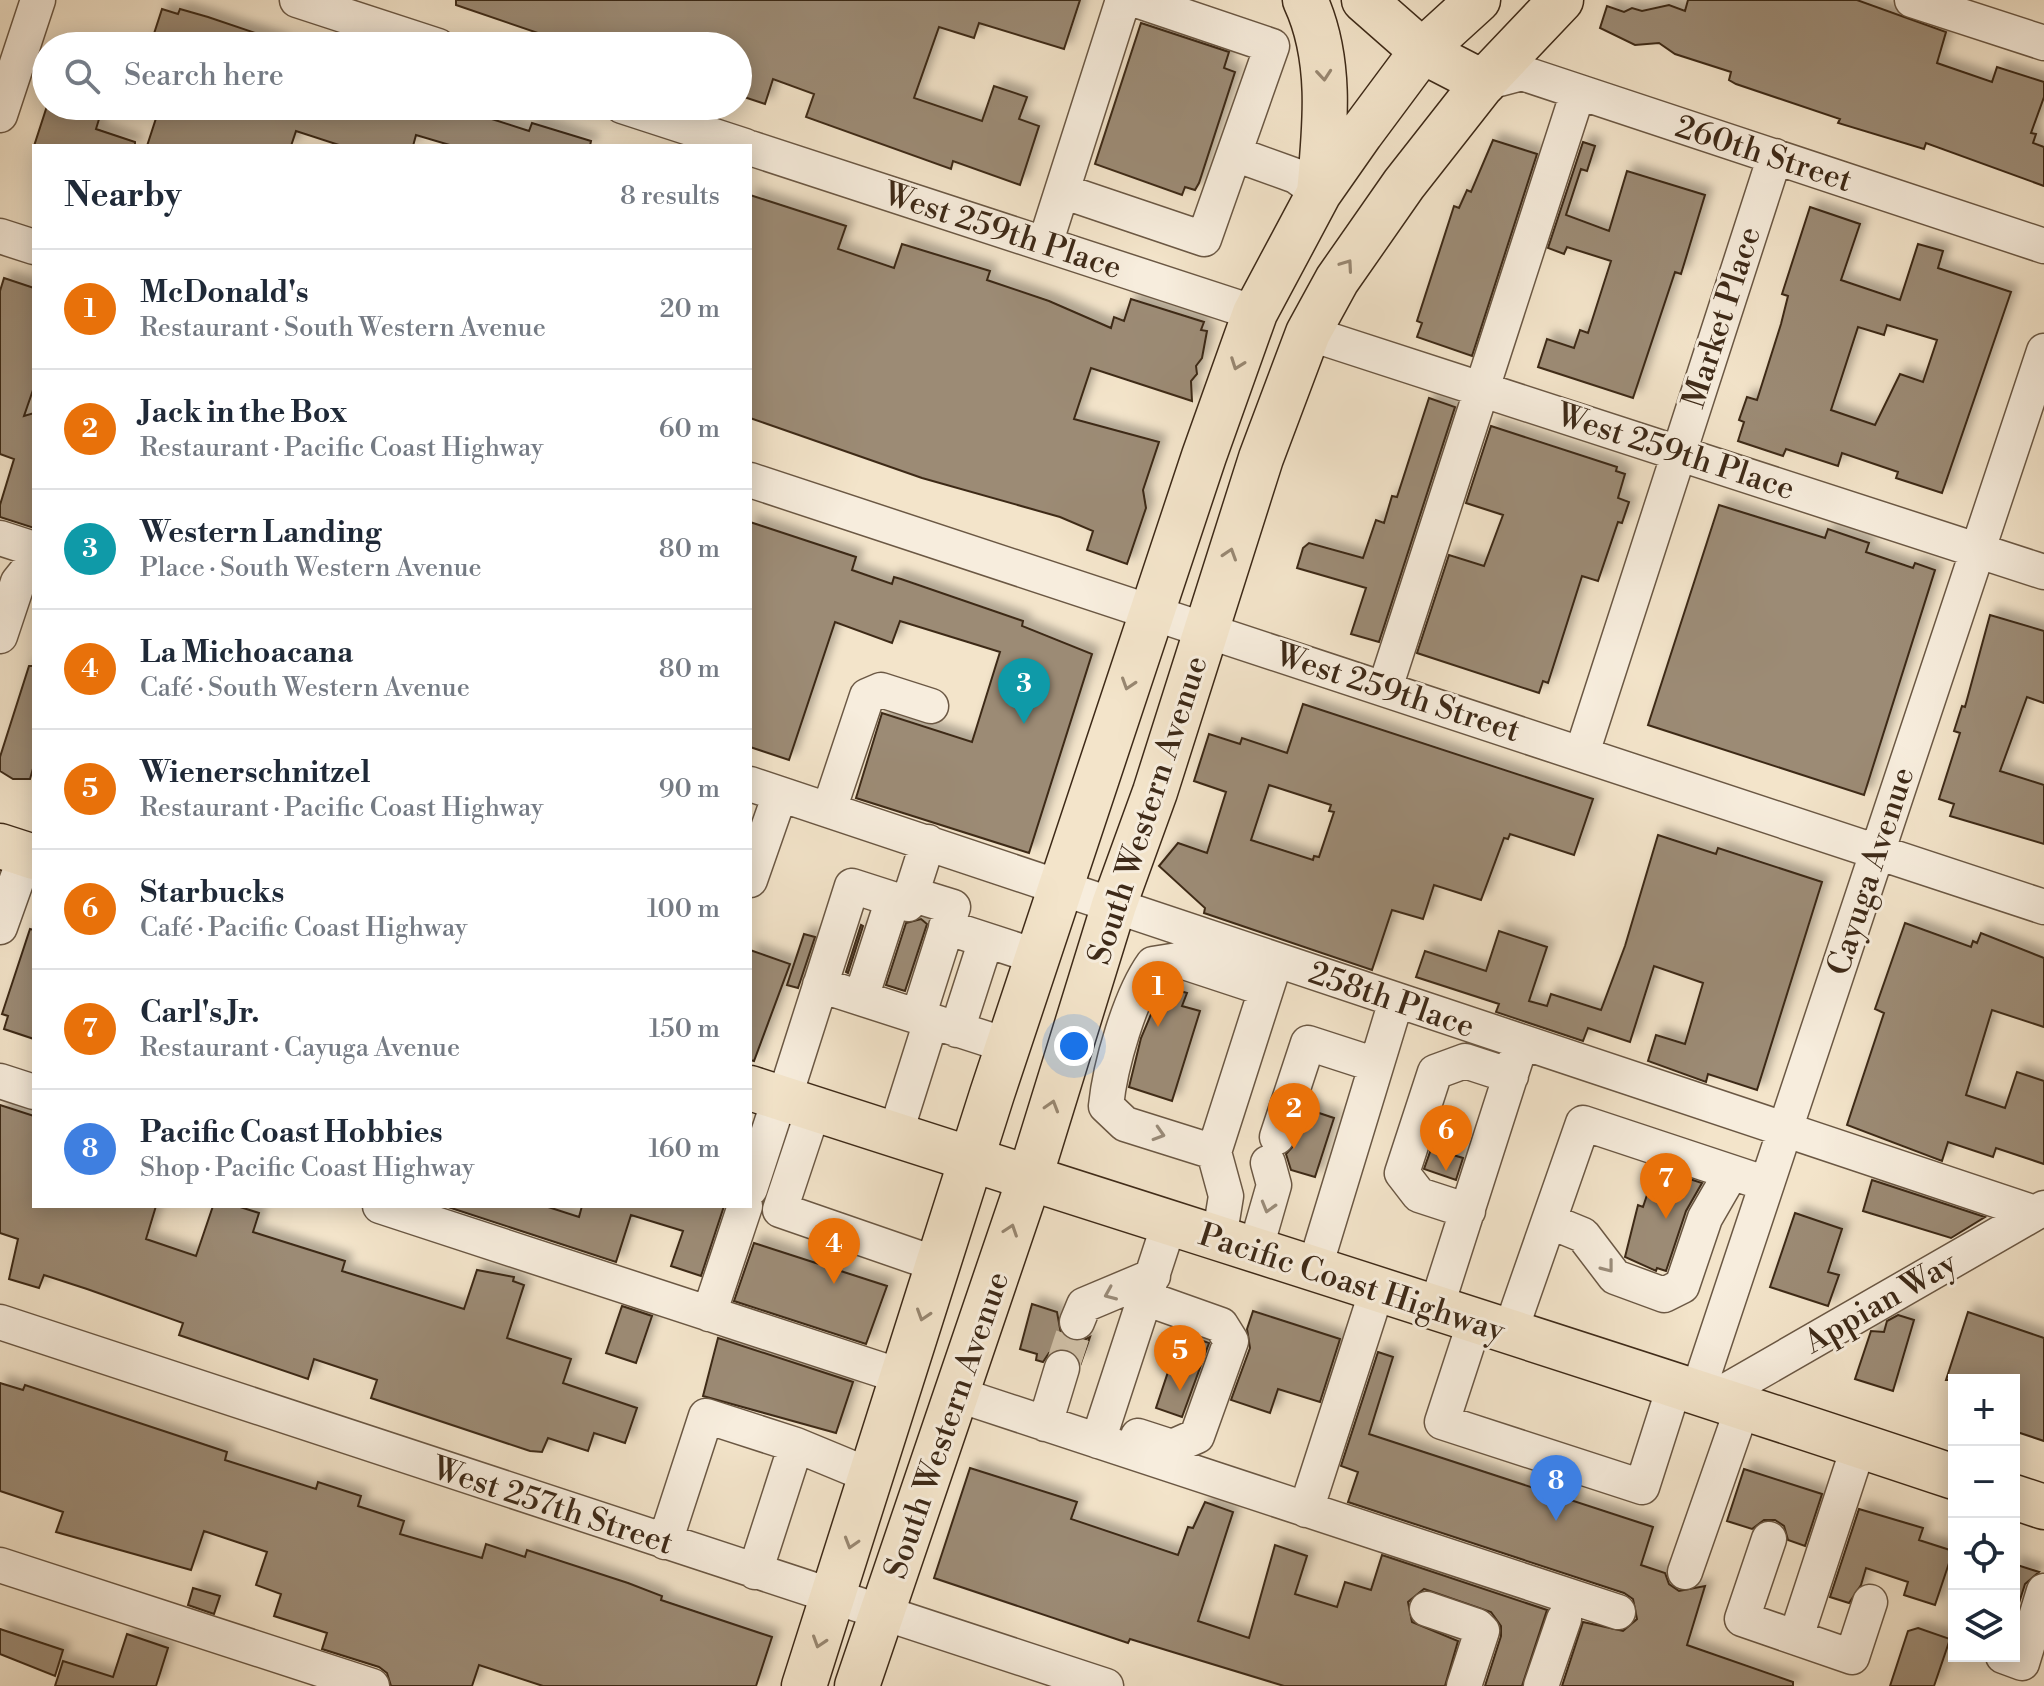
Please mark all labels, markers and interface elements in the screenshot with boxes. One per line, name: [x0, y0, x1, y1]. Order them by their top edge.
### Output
search box: [32, 32, 752, 120]
icon: search: [60, 54, 104, 98]
text: Search here: [124, 57, 284, 95]
one-way arrow: [1315, 69, 1332, 82]
street label: 260th Street: [1670, 107, 1857, 201]
street label: West 259th Place: [878, 173, 1127, 288]
text: Nearby: [64, 175, 182, 217]
text: 8 results: [620, 180, 720, 212]
street label: Market Place: [1674, 222, 1770, 413]
one-way arrow: [1337, 260, 1352, 274]
text: McDonald's: [140, 274, 309, 312]
text: 1: [84, 293, 96, 325]
text: 20 m: [660, 293, 720, 325]
text: Restaurant · South Western Avenue: [140, 312, 546, 344]
one-way arrow: [1230, 356, 1247, 370]
text: Jack in the Box: [140, 394, 347, 432]
street label: West 259th Place: [1551, 394, 1800, 509]
text: 2: [82, 413, 98, 445]
text: 60 m: [659, 413, 720, 445]
text: Restaurant · Pacific Coast Highway: [140, 432, 544, 464]
text: Western Landing: [140, 514, 381, 552]
text: 3: [82, 533, 98, 565]
text: 80 m: [659, 533, 720, 565]
one-way arrow: [1221, 548, 1237, 561]
text: Place · South Western Avenue: [140, 552, 482, 584]
text: La Michoacana: [140, 634, 353, 672]
street label: West 259th Street: [1269, 634, 1525, 751]
street label: South Western Avenue: [1079, 651, 1217, 970]
text: 4: [81, 653, 99, 685]
text: 80 m: [659, 653, 720, 685]
pin: 3: [998, 658, 1050, 724]
text: Café · South Western Avenue: [140, 672, 470, 704]
one-way arrow: [1121, 677, 1137, 691]
text: Wienerschnitzel: [140, 754, 370, 792]
street label: Cayuga Avenue: [1818, 762, 1923, 980]
text: 5: [82, 773, 98, 805]
text: 90 m: [659, 773, 720, 805]
text: Restaurant · Pacific Coast Highway: [140, 792, 544, 824]
text: Starbucks: [140, 874, 284, 912]
text: 6: [82, 893, 98, 925]
text: 100 m: [647, 893, 720, 925]
text: Café · Pacific Coast Highway: [140, 912, 467, 944]
street label: 258th Place: [1303, 953, 1480, 1047]
pin: 1: [1132, 961, 1184, 1027]
text: Carl's Jr.: [140, 994, 259, 1032]
text: 7: [82, 1013, 98, 1045]
text: 150 m: [649, 1013, 720, 1045]
your location: [1054, 1026, 1094, 1066]
text: Restaurant · Cayuga Avenue: [140, 1032, 460, 1064]
pin: 2: [1268, 1083, 1320, 1149]
one-way arrow: [1043, 1099, 1059, 1113]
pin: 6: [1420, 1105, 1472, 1171]
text: Pacific Coast Hobbies: [140, 1114, 443, 1152]
one-way arrow: [1151, 1125, 1165, 1141]
text: 8: [82, 1133, 98, 1165]
text: 160 m: [649, 1133, 720, 1165]
text: Shop · Pacific Coast Highway: [140, 1152, 475, 1184]
pin: 7: [1640, 1153, 1692, 1219]
one-way arrow: [1261, 1199, 1277, 1213]
street label: Pacific Coast Highway: [1194, 1215, 1510, 1351]
pin: 4: [808, 1218, 860, 1284]
one-way arrow: [1002, 1224, 1018, 1238]
street label: Appian Way: [1796, 1243, 1964, 1363]
one-way arrow: [1599, 1258, 1613, 1273]
street label: South Western Avenue: [876, 1267, 1018, 1584]
one-way arrow: [1104, 1284, 1118, 1300]
one-way arrow: [916, 1307, 932, 1321]
pin: 5: [1154, 1325, 1206, 1391]
map controls: [1948, 1374, 2020, 1662]
button: +: [1948, 1374, 2020, 1446]
button: −: [1948, 1446, 2020, 1518]
street label: West 257th Street: [426, 1448, 678, 1564]
pin: 8: [1530, 1455, 1582, 1521]
button: locate: [1948, 1518, 2020, 1590]
one-way arrow: [844, 1535, 860, 1549]
button: layers: [1948, 1590, 2020, 1662]
one-way arrow: [812, 1634, 828, 1648]

